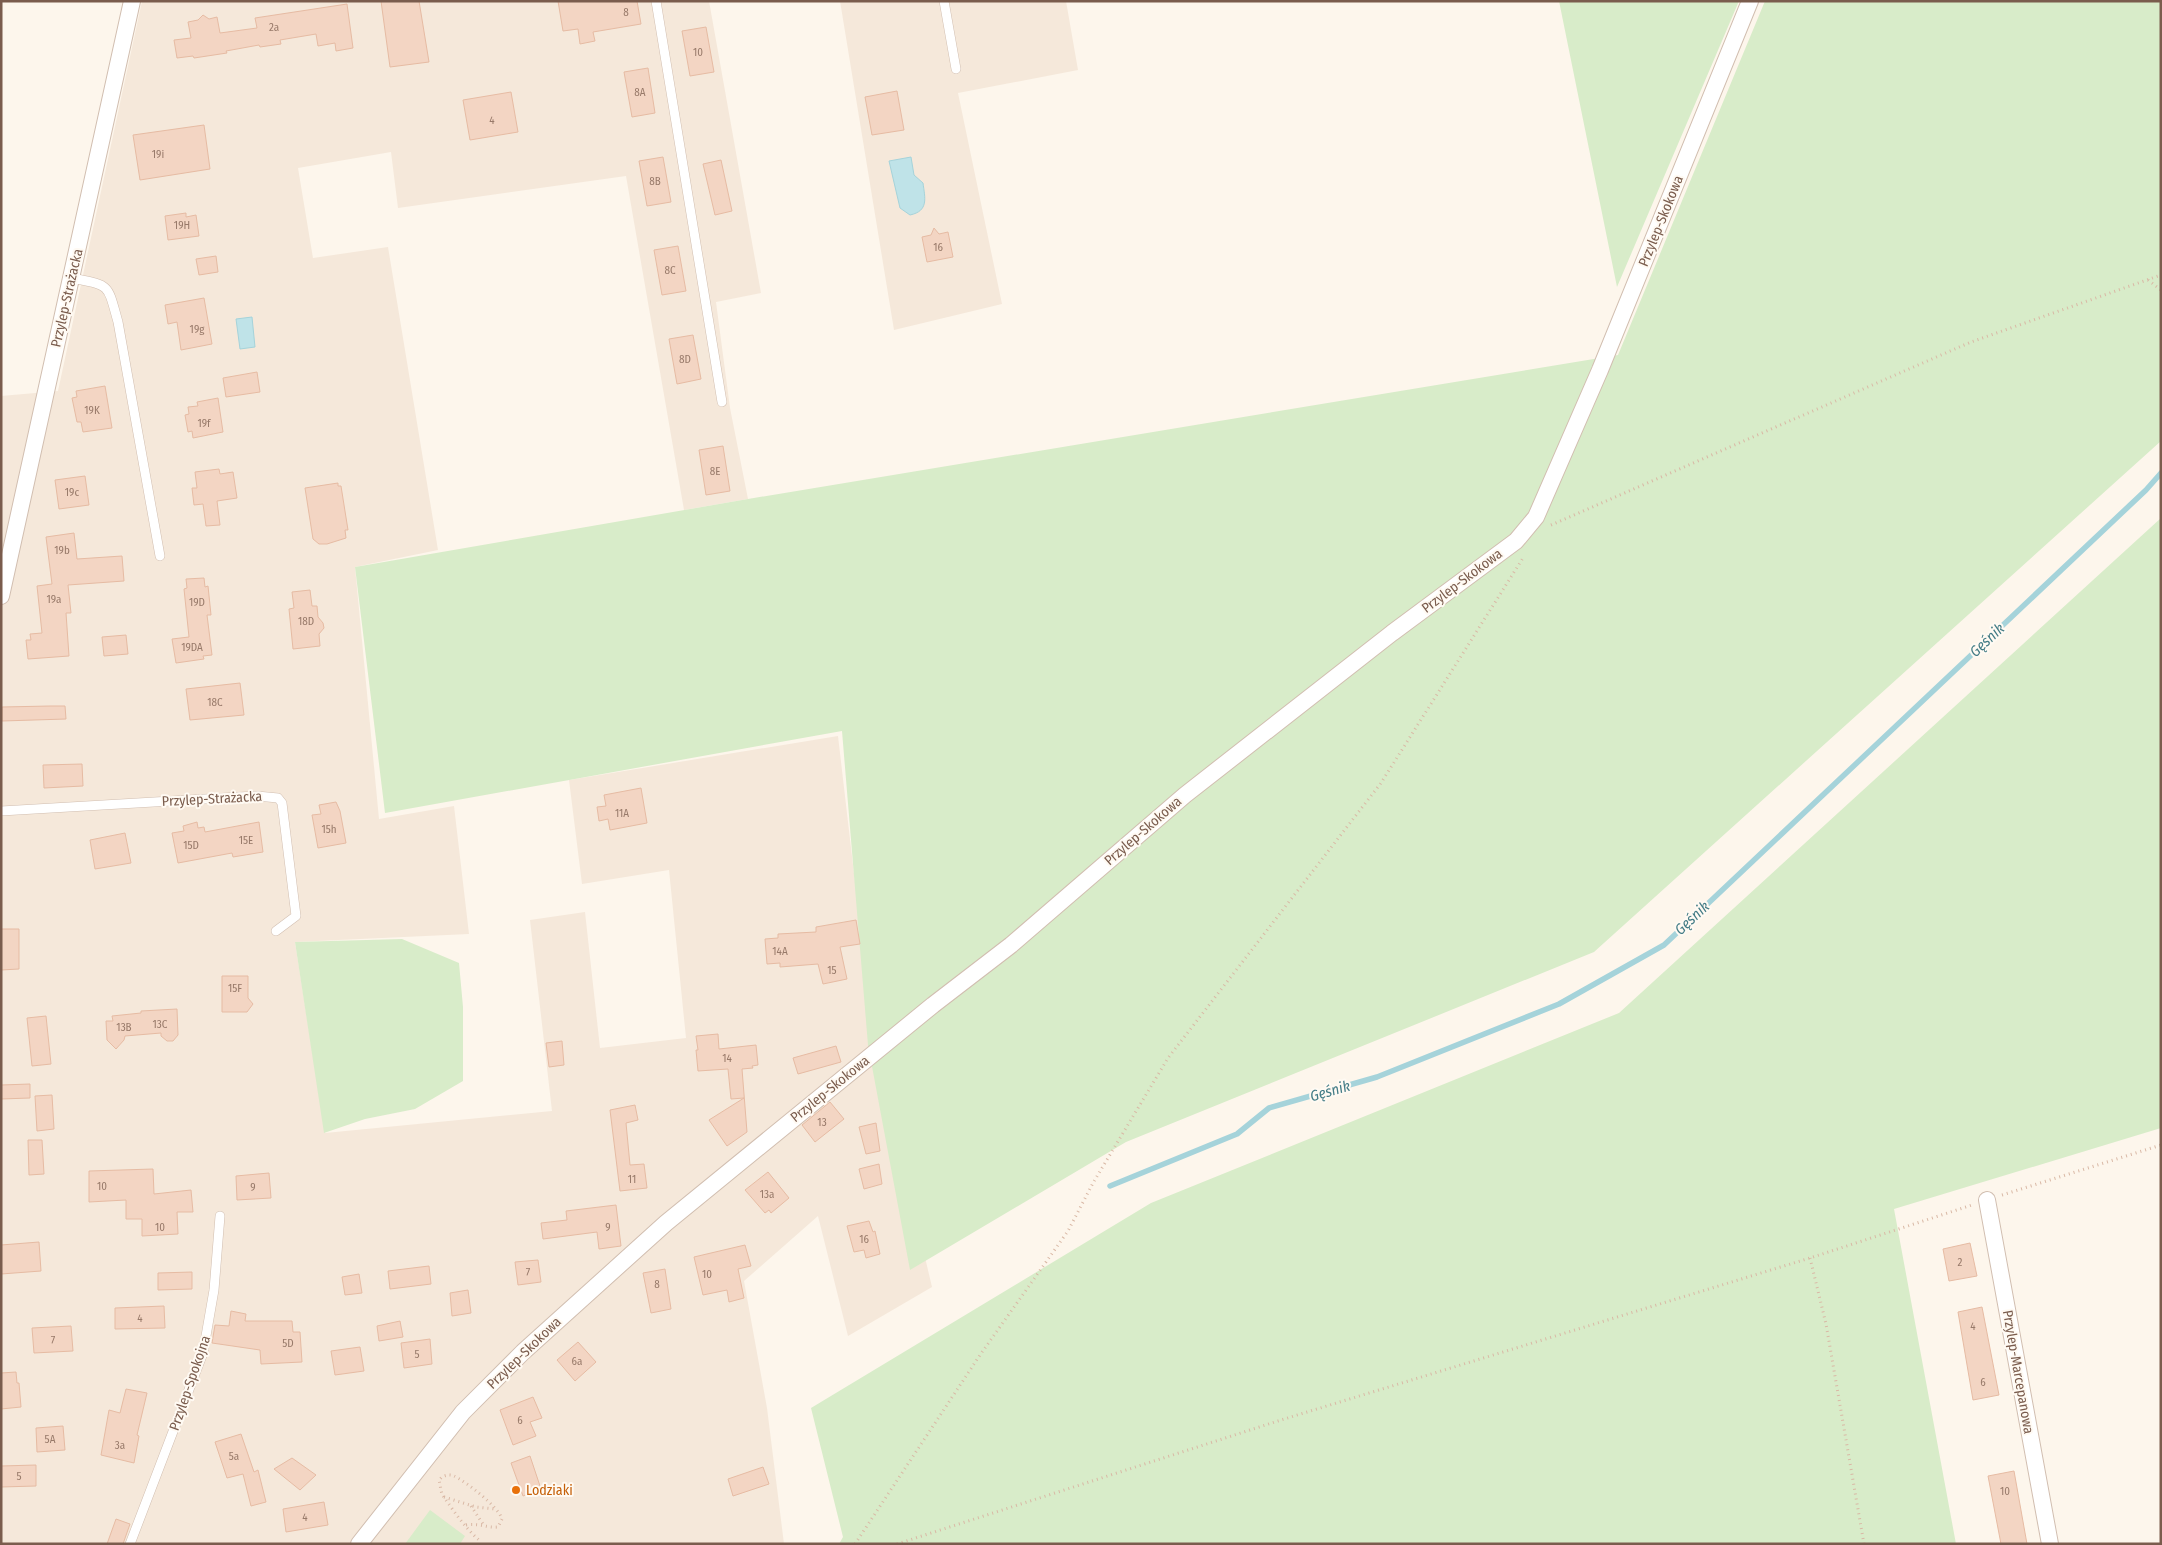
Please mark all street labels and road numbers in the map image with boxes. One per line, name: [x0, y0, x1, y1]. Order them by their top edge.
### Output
street label: Przylep-Skokowa: [1635, 173, 1687, 269]
street label: Przylep-Strażacka: [47, 247, 87, 349]
street label: Przylep-Skokowa: [1418, 545, 1506, 617]
street label: Przylep-Strażacka: [161, 788, 263, 810]
street label: Przylep-Skokowa: [1101, 793, 1185, 869]
street label: Przylep-Skokowa: [787, 1052, 873, 1126]
street label: Przylep-Marcepanowa: [1999, 1309, 2037, 1435]
street label: Przylep-Skokowa: [483, 1313, 565, 1393]
street label: Przylep-Spokojna: [166, 1333, 214, 1433]

